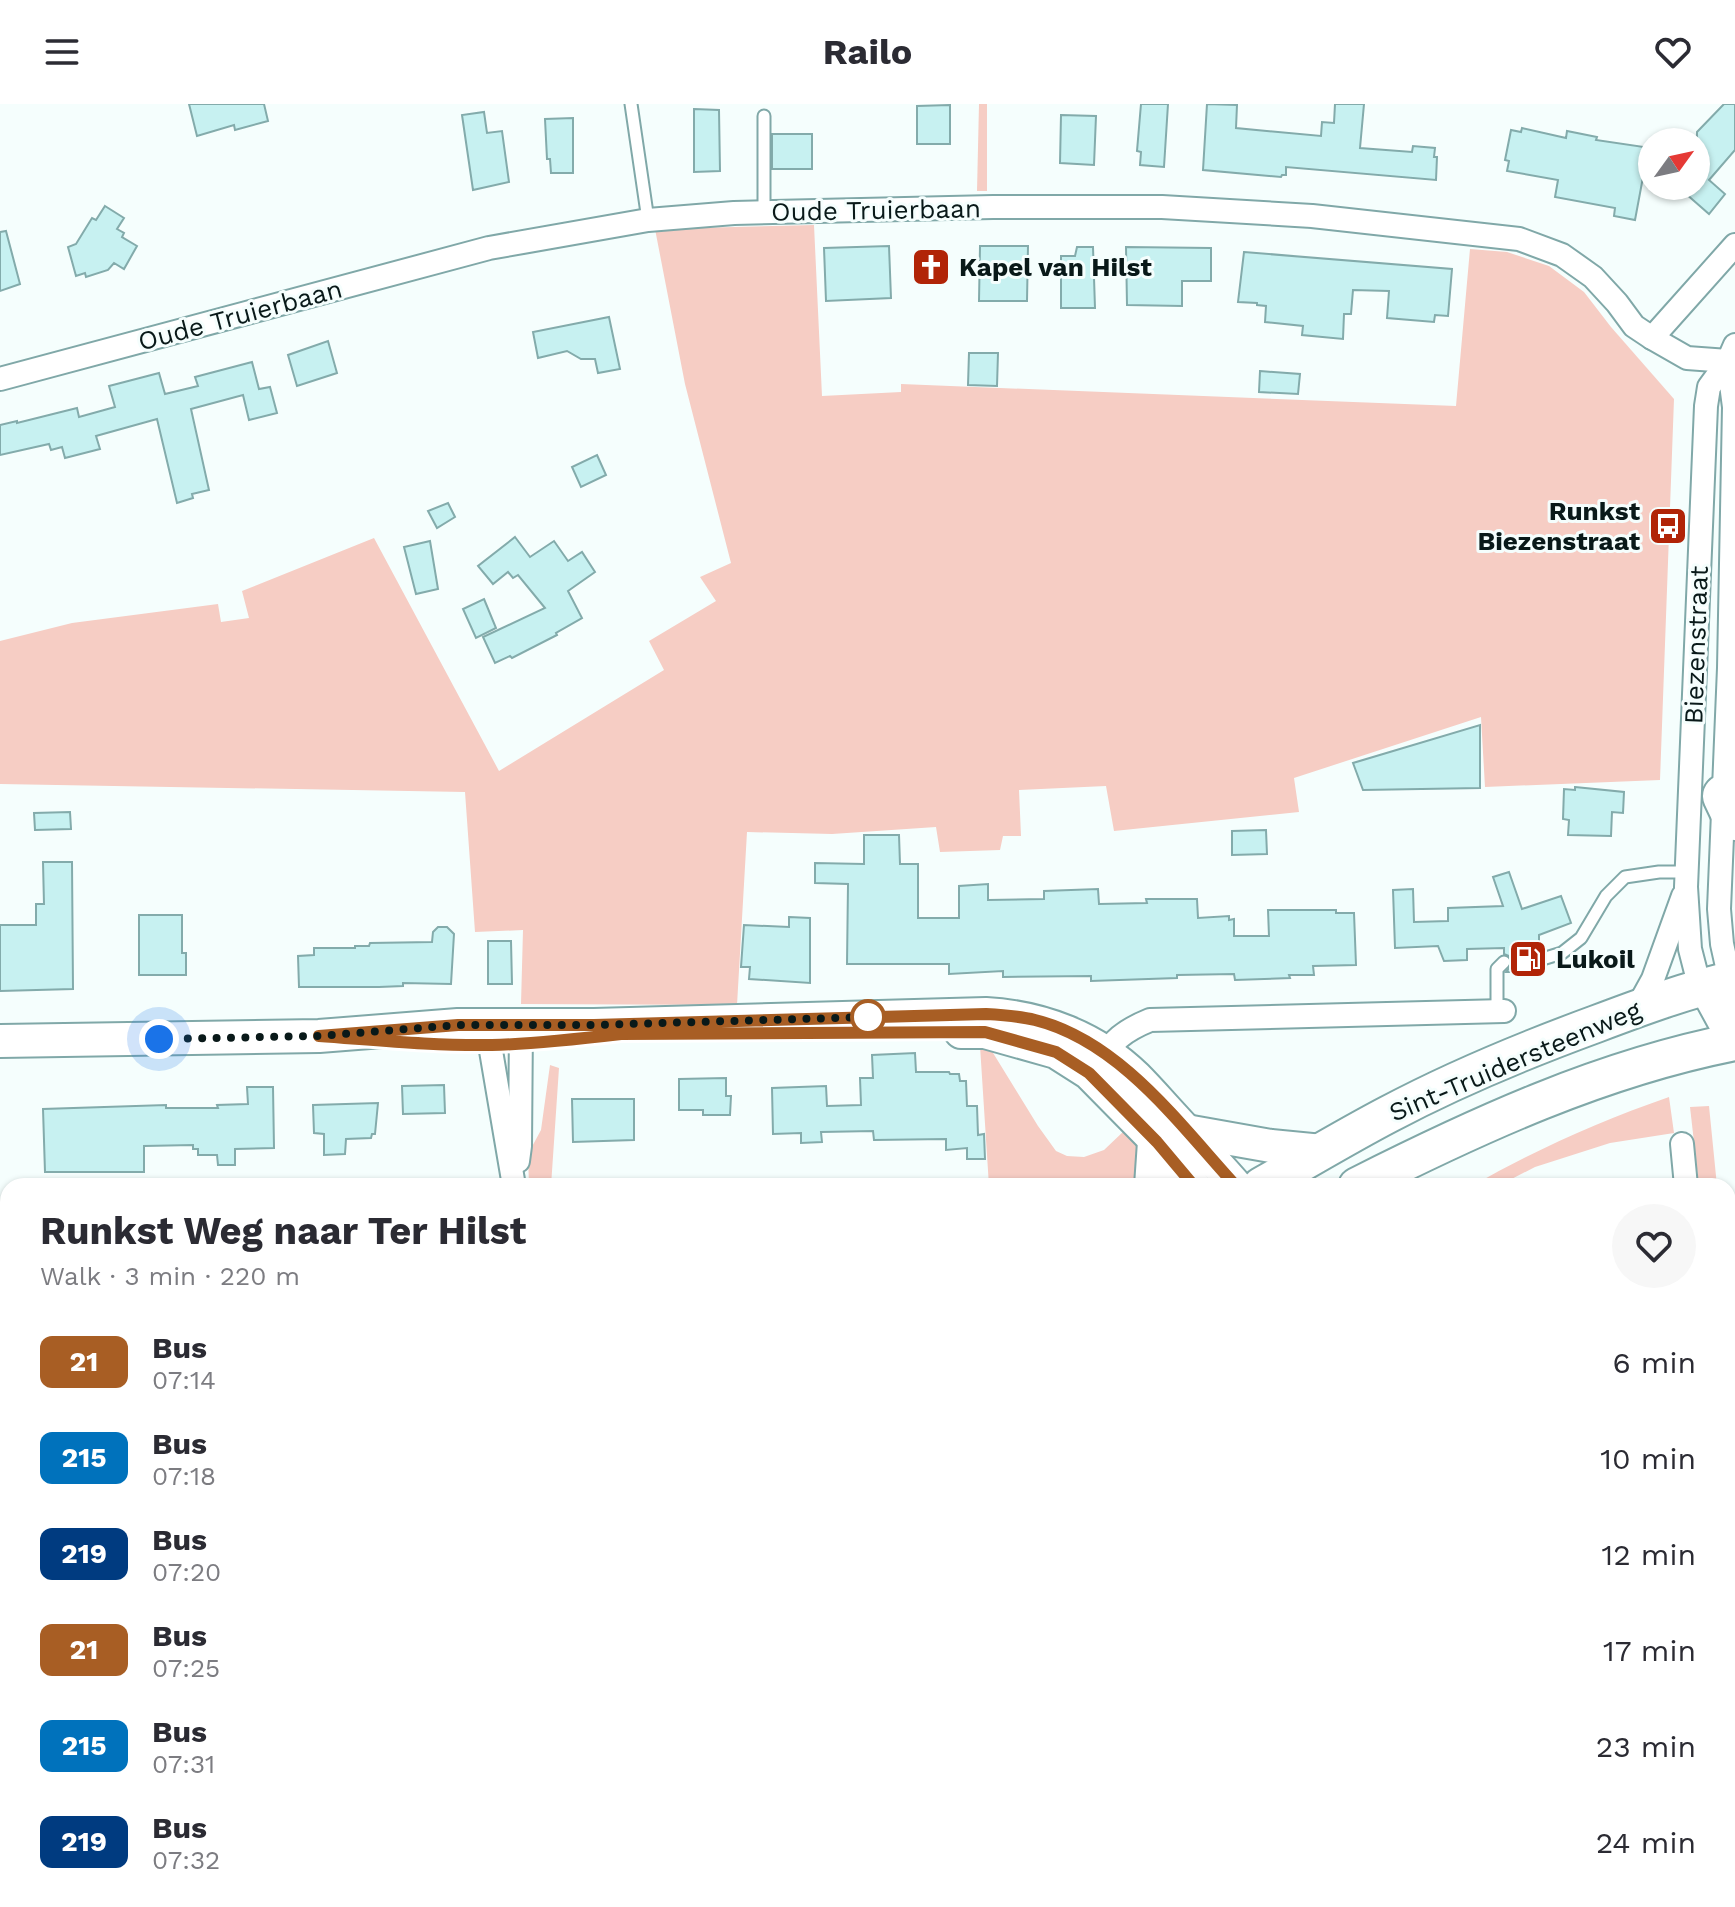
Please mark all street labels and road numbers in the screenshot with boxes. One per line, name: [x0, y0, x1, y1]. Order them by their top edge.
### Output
street label: Oude Truierbaan: [771, 193, 981, 227]
street label: Oude Truierbaan: [135, 273, 345, 357]
street label: Biezenstraat: [1678, 565, 1714, 725]
street label: Sint-Truidersteenweg: [1385, 994, 1645, 1128]

